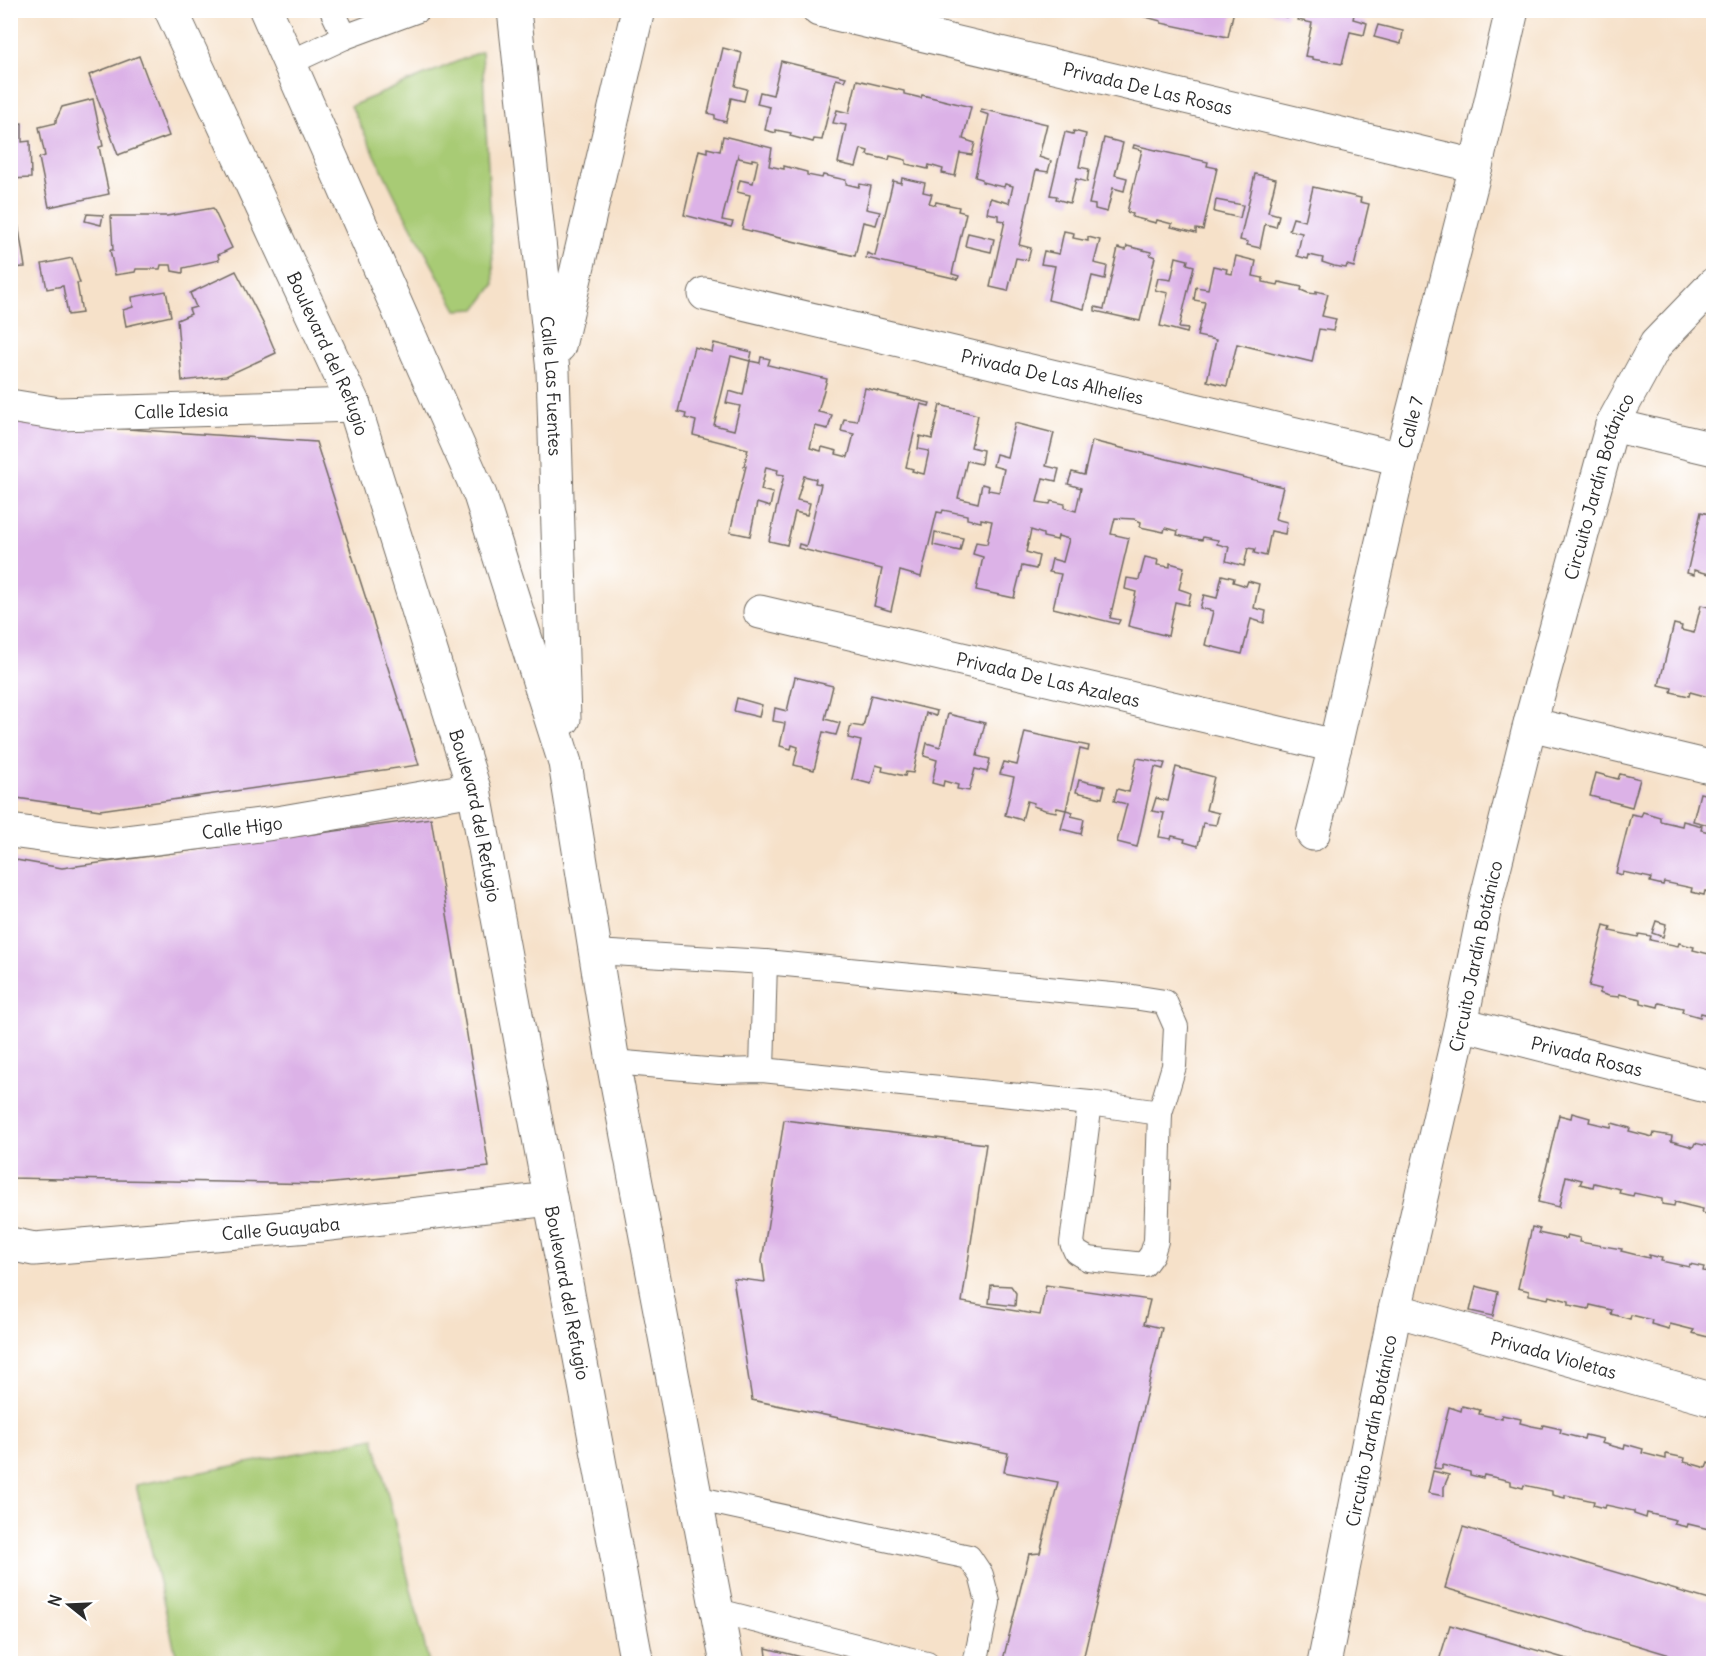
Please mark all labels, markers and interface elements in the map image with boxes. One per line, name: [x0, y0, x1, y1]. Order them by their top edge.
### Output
street label: Privada De Las Rosas: [1061, 57, 1235, 119]
street label: Boulevard del Refugio: [282, 268, 374, 438]
street label: Calle Las Fuentes: [536, 315, 567, 456]
street label: Privada De Las Alhelíes: [959, 344, 1146, 409]
street label: Circuito Jardín Botánico: [1559, 389, 1639, 582]
street label: Calle 7: [1393, 394, 1428, 451]
street label: Calle Idesia: [134, 397, 229, 423]
street label: Privada De Las Azaleas: [954, 647, 1142, 712]
street label: Boulevard del Refugio: [444, 726, 506, 904]
street label: Calle Higo: [200, 811, 284, 844]
street label: Circuito Jardín Botánico: [1443, 858, 1507, 1054]
street label: Privada Rosas: [1529, 1031, 1645, 1081]
street label: Boulevard del Refugio: [540, 1204, 595, 1382]
street label: Calle Guayaba: [221, 1211, 341, 1245]
street label: Privada Violetas: [1488, 1326, 1619, 1384]
street label: Circuito Jardín Botánico: [1340, 1333, 1401, 1529]
north arrow: [39, 1575, 99, 1635]
text: N: [44, 1592, 66, 1609]

